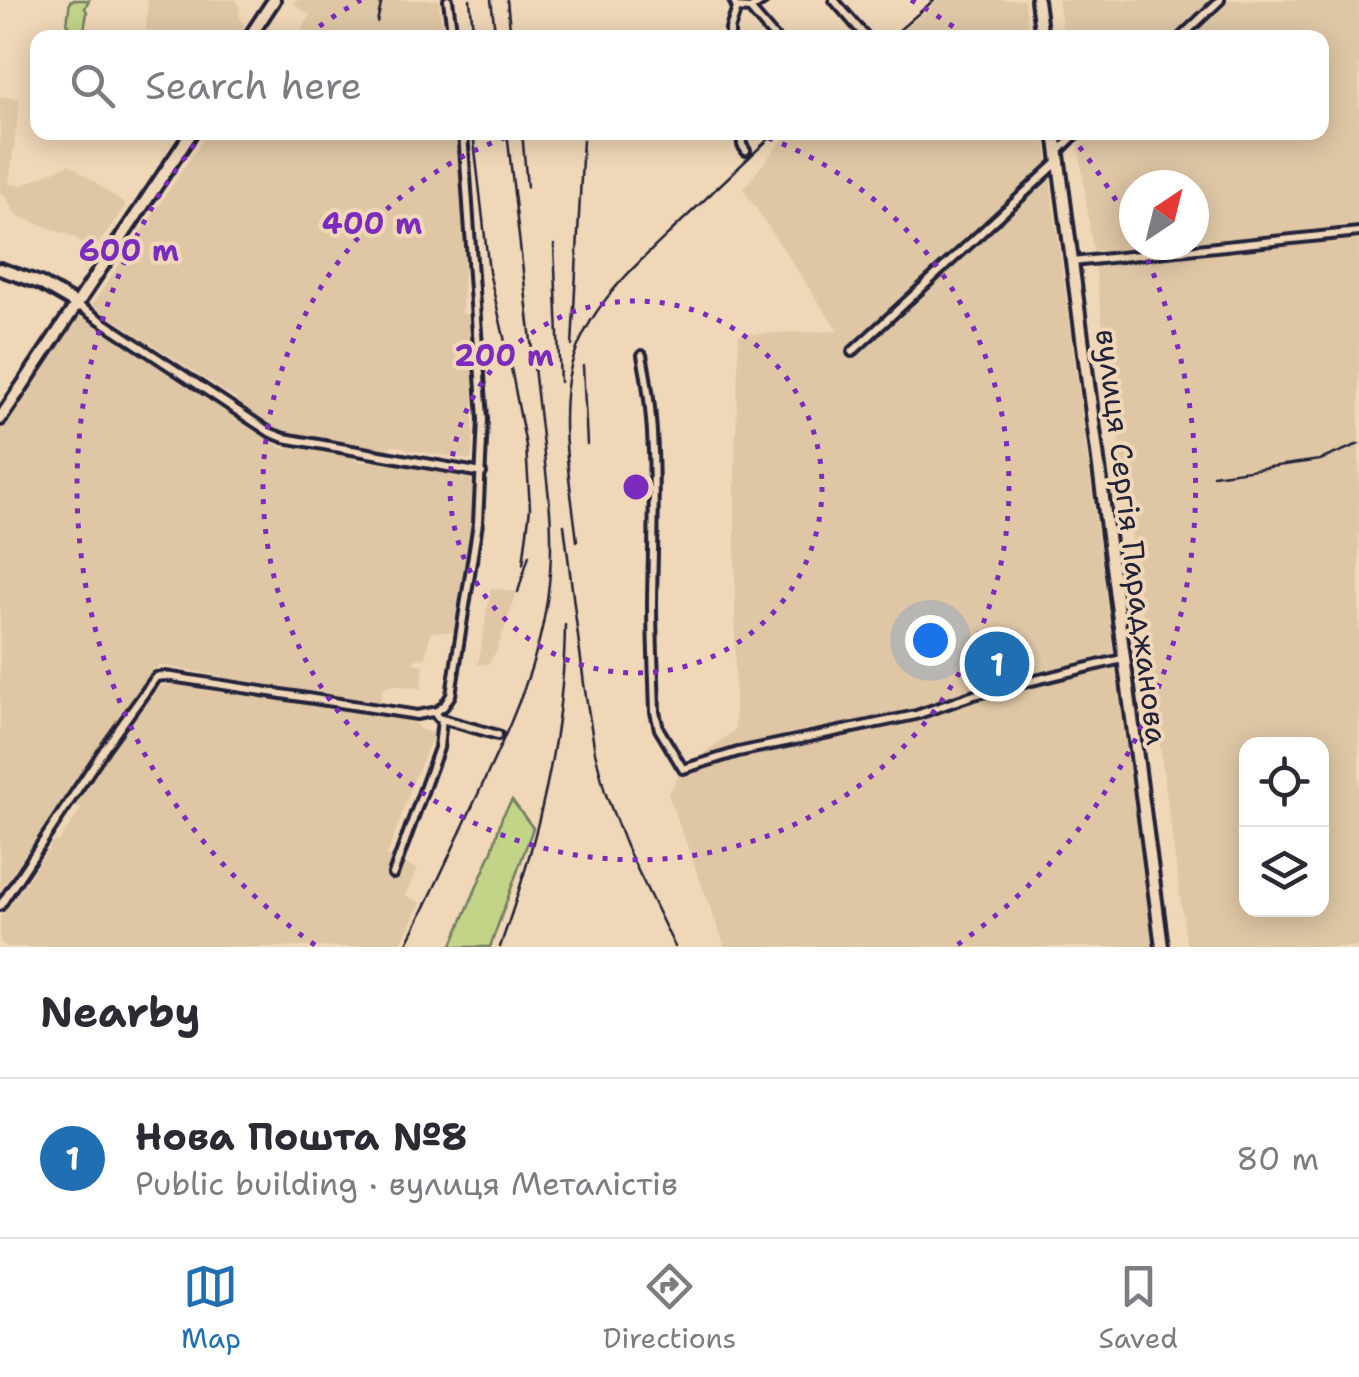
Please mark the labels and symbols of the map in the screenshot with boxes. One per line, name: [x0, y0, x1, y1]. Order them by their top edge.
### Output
north arrow: [1119, 170, 1209, 260]
text: 400 m: [322, 203, 422, 244]
text: 600 m: [79, 230, 179, 271]
street label: вулиця Сергія Параджанова: [1086, 327, 1178, 747]
text: 200 m: [454, 335, 554, 376]
centre of rings: [618, 469, 654, 505]
your location: [905, 615, 956, 666]
pin: 1: [964, 626, 1030, 702]

